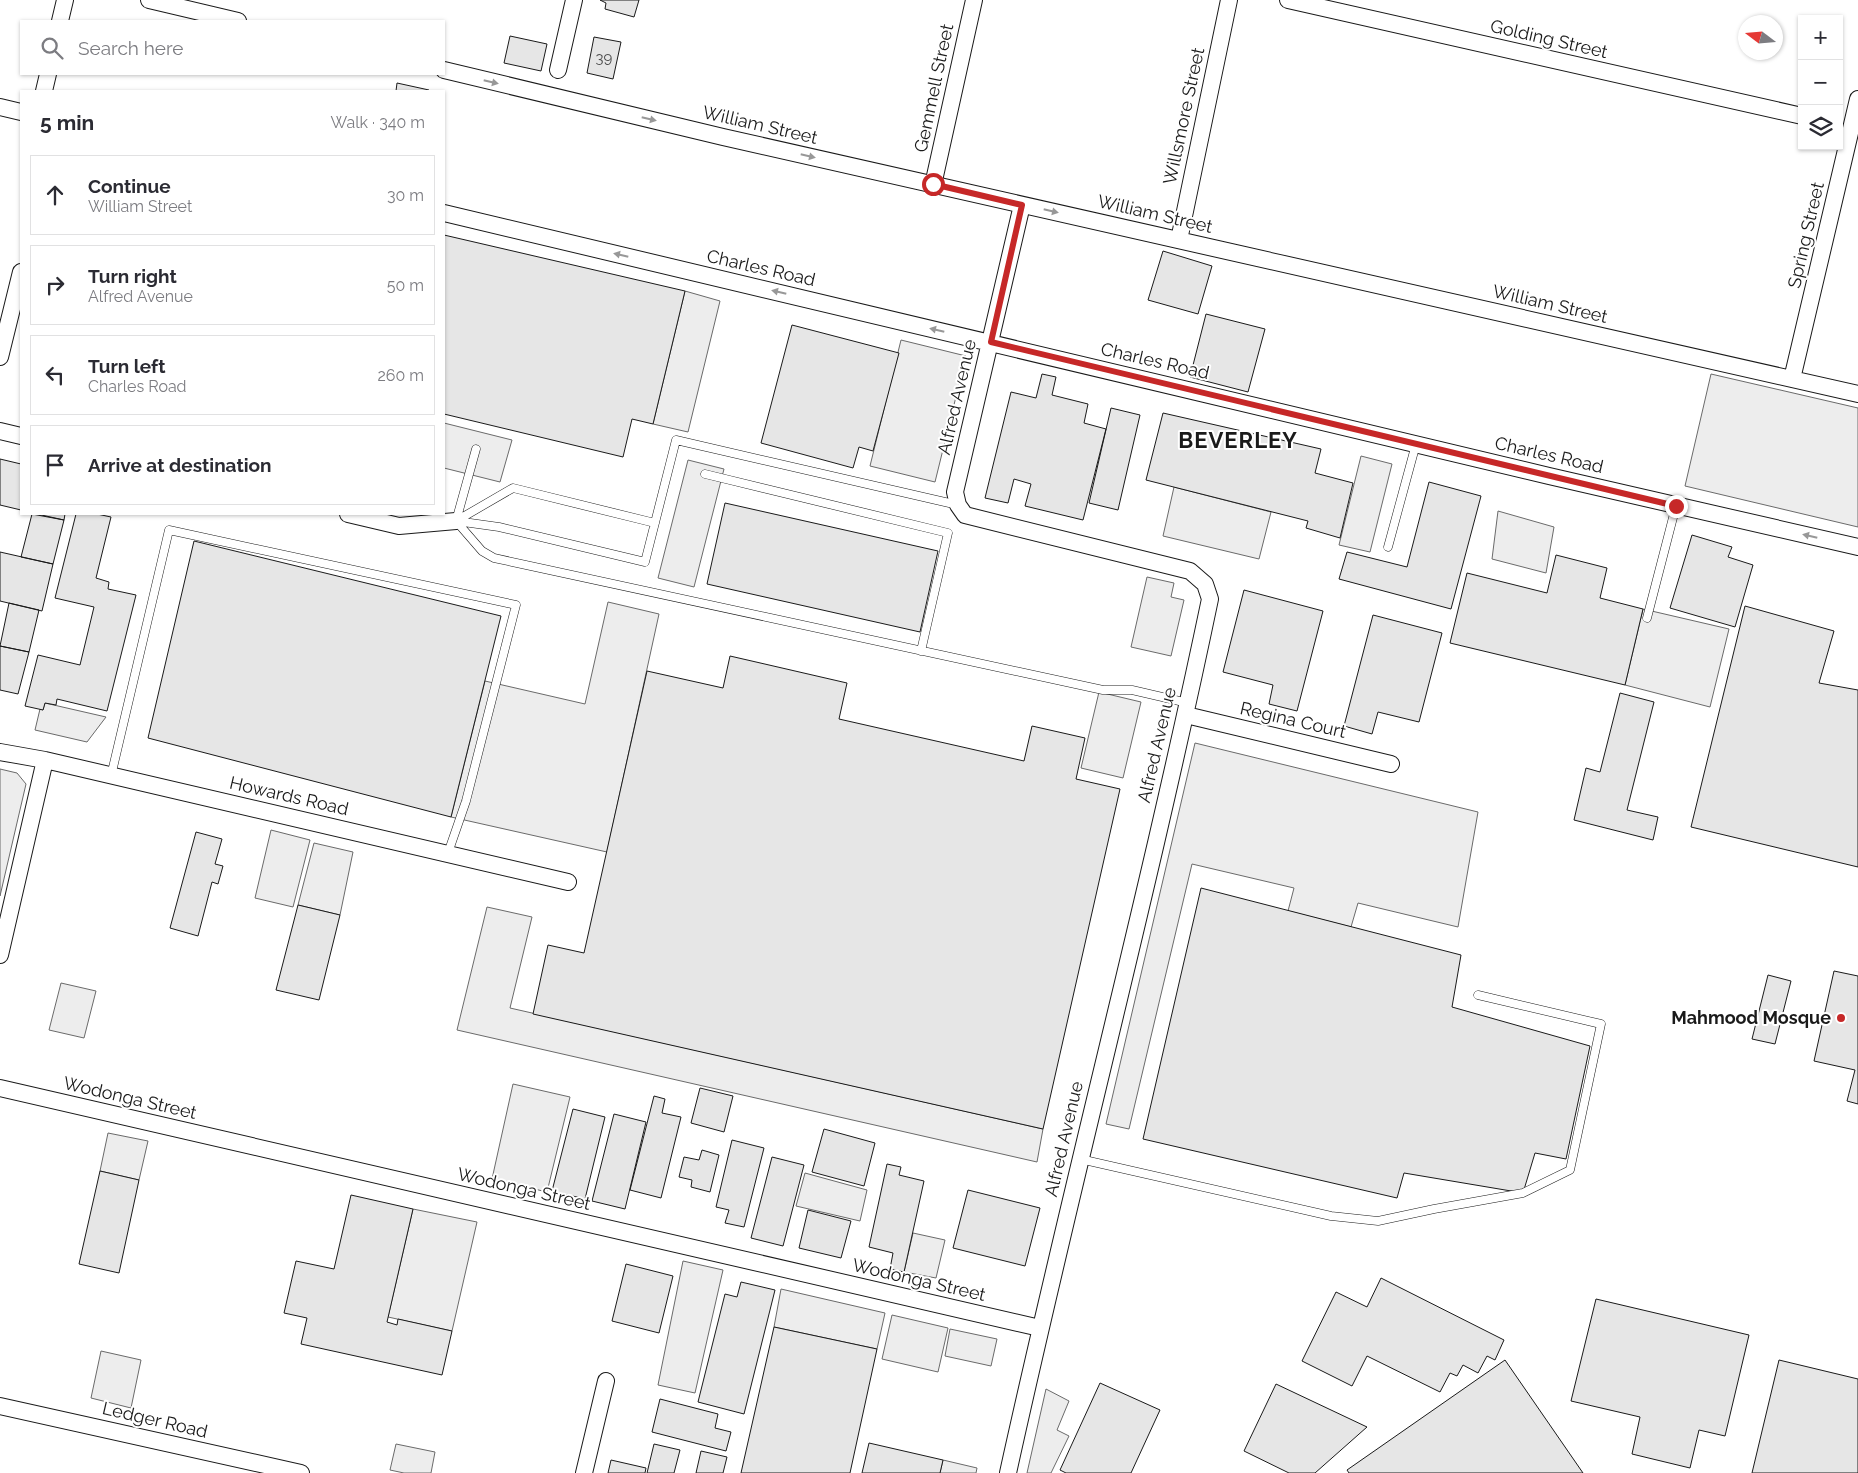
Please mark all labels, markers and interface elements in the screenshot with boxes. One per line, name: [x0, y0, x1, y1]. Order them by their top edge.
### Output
street label: Golding Street: [1488, 15, 1610, 62]
north arrow: [1738, 15, 1783, 60]
map controls: [1798, 15, 1843, 150]
button: +: [1798, 15, 1843, 60]
search box: [20, 20, 445, 75]
street label: Gemmell Street: [910, 22, 957, 154]
icon: search: [38, 34, 66, 62]
text: Search here: [78, 37, 184, 59]
street label: Willsmore Street: [1159, 45, 1208, 186]
house number: 39: [596, 49, 613, 67]
button: −: [1798, 60, 1843, 105]
one-way arrow: [484, 78, 499, 86]
street label: William Street: [701, 101, 820, 148]
button: layers: [1798, 105, 1843, 150]
text: 5 min: [40, 110, 94, 135]
text: Walk · 340 m: [331, 113, 425, 132]
one-way arrow: [642, 115, 657, 123]
one-way arrow: [800, 152, 815, 160]
route start: [922, 173, 945, 196]
text: Continue: [88, 175, 171, 197]
street label: Spring Street: [1783, 180, 1828, 290]
icon: ahead: [41, 181, 69, 209]
text: 30 m: [387, 186, 424, 205]
street label: William Street: [1096, 190, 1215, 237]
text: William Street: [88, 197, 192, 216]
one-way arrow: [1044, 207, 1059, 215]
street label: Charles Road: [705, 245, 817, 290]
one-way arrow: [613, 251, 628, 259]
text: Turn right: [88, 265, 177, 287]
icon: right: [41, 271, 69, 299]
text: 50 m: [387, 276, 424, 295]
street label: William Street: [1491, 280, 1610, 327]
text: Alfred Avenue: [88, 287, 193, 306]
one-way arrow: [771, 288, 786, 296]
one-way arrow: [929, 326, 944, 334]
street label: Alfred Avenue: [933, 337, 980, 457]
street label: Charles Road: [1099, 338, 1211, 383]
text: Turn left: [88, 355, 165, 377]
icon: left: [41, 361, 69, 389]
text: 260 m: [377, 366, 424, 385]
text: Charles Road: [88, 377, 187, 396]
district label: BEVERLEY: [1178, 427, 1298, 453]
street label: Charles Road: [1493, 432, 1605, 477]
icon: arrive: [41, 451, 69, 479]
text: Arrive at destination: [88, 454, 272, 476]
route end: [1665, 495, 1688, 518]
one-way arrow: [1803, 532, 1818, 540]
street label: Alfred Avenue: [1133, 685, 1180, 805]
street label: Regina Court: [1238, 697, 1348, 742]
street label: Howards Road: [228, 772, 351, 819]
place label: Mahmood Mosque: [1671, 1007, 1831, 1028]
marker: Mahmood Mosque: [1835, 1012, 1847, 1024]
street label: Wodonga Street: [61, 1072, 199, 1123]
street label: Alfred Avenue: [1040, 1079, 1087, 1199]
street label: Wodonga Street: [455, 1163, 593, 1214]
street label: Wodonga Street: [850, 1254, 988, 1305]
street label: Ledger Road: [100, 1397, 210, 1442]

